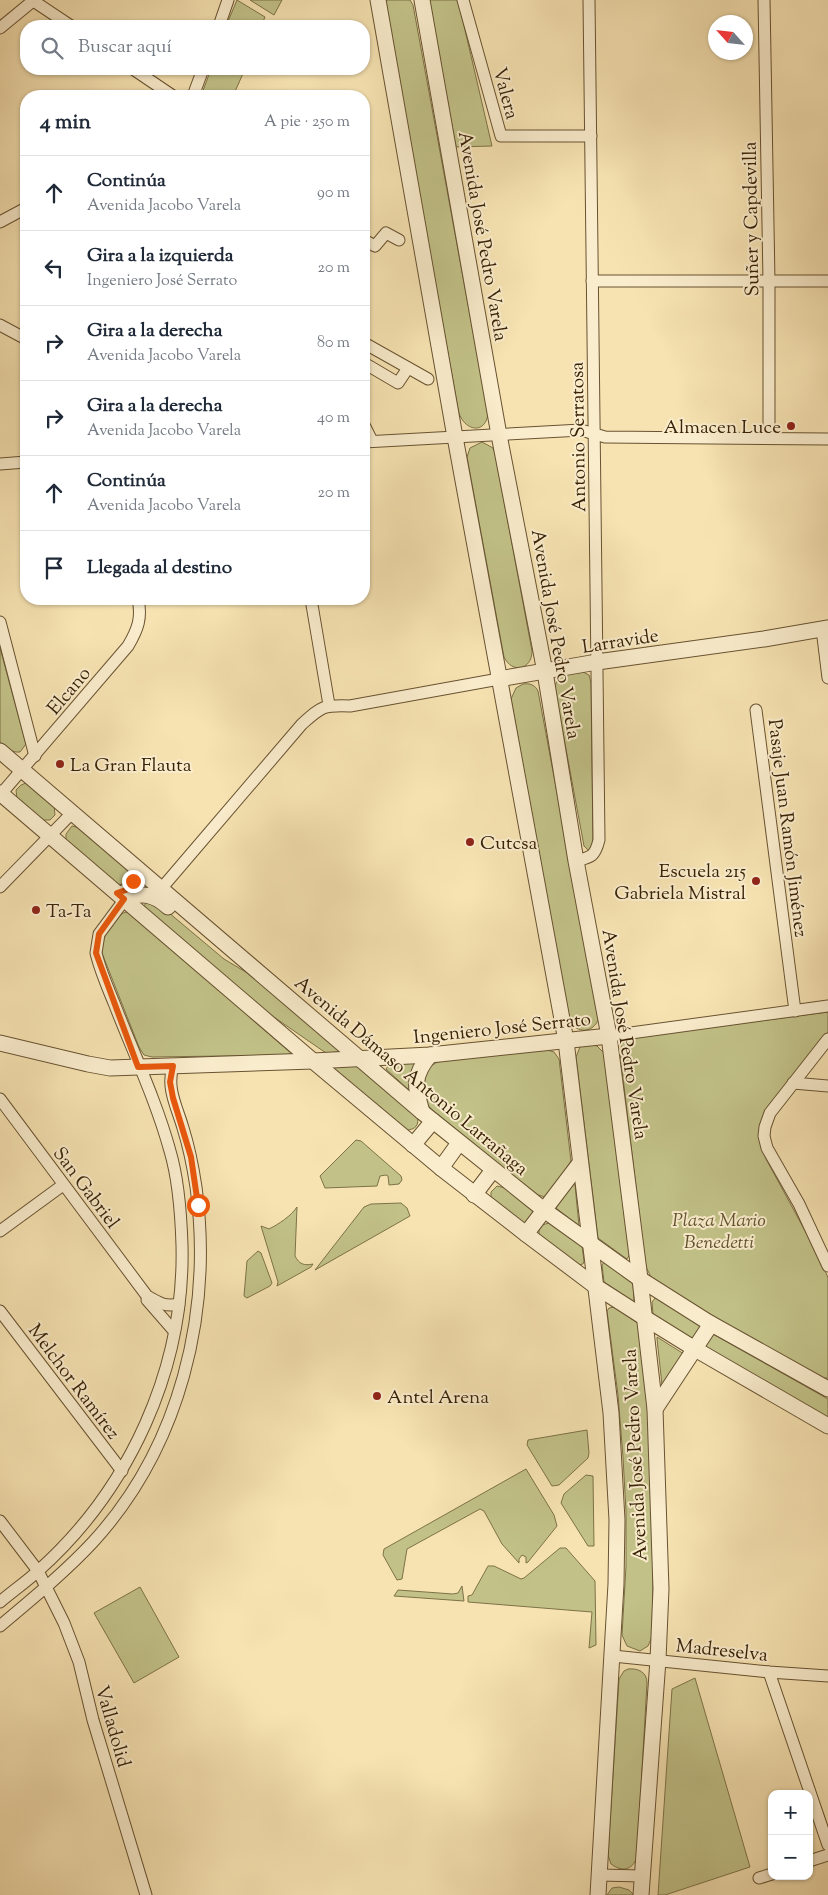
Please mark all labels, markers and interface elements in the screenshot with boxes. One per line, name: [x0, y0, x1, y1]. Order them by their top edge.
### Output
north arrow: [708, 15, 753, 60]
search box: [20, 20, 370, 75]
icon: search: [38, 34, 66, 62]
text: Buscar aquí: [78, 34, 172, 61]
street label: Valera: [485, 65, 525, 123]
text: 4 min: [40, 108, 91, 138]
text: A pie · 250 m: [264, 111, 350, 134]
street label: Avenida José Pedro Varela: [450, 129, 513, 344]
street label: Suñer y Capdevilla: [738, 141, 767, 297]
text: Continúa: [87, 168, 166, 195]
icon: ahead: [40, 179, 68, 207]
text: 90 m: [317, 182, 350, 205]
text: Avenida Jacobo Varela: [87, 195, 241, 218]
text: Gira a la izquierda: [87, 243, 233, 270]
icon: left: [40, 254, 68, 282]
text: 20 m: [317, 257, 350, 280]
text: Ingeniero José Serrato: [87, 270, 237, 293]
text: Gira a la derecha: [87, 318, 222, 345]
icon: right: [40, 329, 68, 357]
text: 80 m: [317, 332, 350, 355]
text: Avenida Jacobo Varela: [87, 345, 241, 368]
street label: Antonio Serratosa: [565, 361, 594, 512]
text: Gira a la derecha: [87, 393, 222, 420]
icon: right: [40, 404, 68, 432]
text: 40 m: [317, 407, 350, 430]
place label: Almacen Luce: [664, 415, 781, 442]
text: Avenida Jacobo Varela: [87, 420, 241, 443]
marker: Almacen Luce: [785, 420, 797, 432]
text: Continúa: [87, 468, 166, 495]
icon: ahead: [40, 479, 68, 507]
text: 20 m: [317, 482, 350, 505]
text: Avenida Jacobo Varela: [87, 495, 241, 518]
street label: Avenida José Pedro Varela: [523, 527, 586, 742]
icon: arrive: [40, 554, 68, 582]
text: Llegada al destino: [87, 555, 232, 582]
street label: Larravide: [580, 623, 661, 662]
street label: Elcano: [42, 662, 98, 721]
street label: Pasaje Juan Ramón Jiménez: [760, 718, 813, 939]
place label: La Gran Flauta: [70, 753, 192, 780]
marker: La Gran Flauta: [54, 758, 66, 770]
place label: Cutcsa: [480, 831, 538, 858]
marker: Cutcsa: [464, 836, 476, 848]
place label: Escuela 215 Gabriela Mistral: [614, 859, 746, 908]
route end: [122, 870, 145, 893]
marker: Escuela 215 Gabriela Mistral: [750, 875, 762, 887]
place label: Ta-Ta: [46, 899, 92, 926]
marker: Ta-Ta: [30, 904, 42, 916]
street label: Avenida José Pedro Varela: [594, 927, 654, 1142]
street label: Avenida Dámaso Antonio Larrañaga: [288, 971, 533, 1183]
street label: Ingeniero José Serrato: [412, 1007, 592, 1052]
street label: San Gabriel: [45, 1142, 125, 1235]
route start: [187, 1194, 210, 1217]
park label: Plaza Mario Benedetti: [672, 1208, 766, 1257]
street label: Melchor Ramírez: [20, 1319, 126, 1446]
street label: Avenida José Pedro Varela: [617, 1348, 656, 1562]
place label: Antel Arena: [387, 1385, 489, 1412]
marker: Antel Arena: [371, 1390, 383, 1402]
street label: Madreselva: [674, 1633, 769, 1670]
street label: Valladolid: [87, 1682, 136, 1771]
map controls: [768, 1790, 813, 1880]
button: +: [768, 1790, 813, 1835]
button: −: [768, 1835, 813, 1880]

